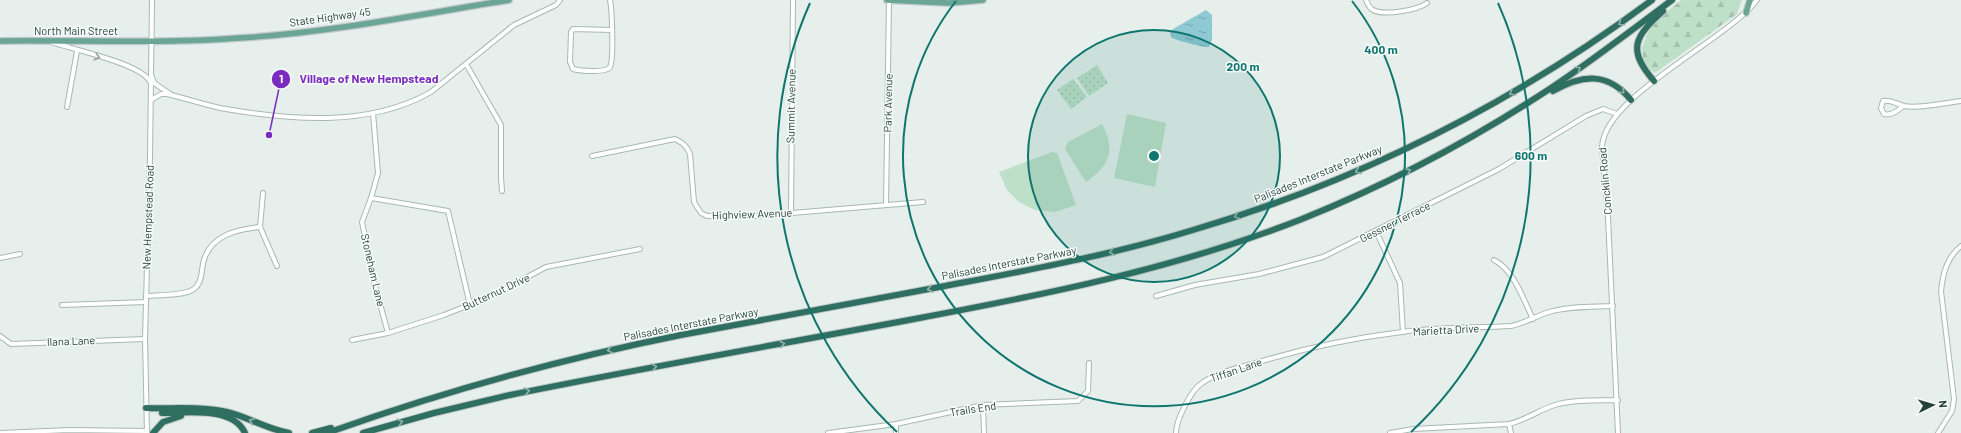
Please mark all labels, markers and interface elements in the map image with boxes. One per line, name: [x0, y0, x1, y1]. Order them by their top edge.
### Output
street label: State Highway 45: [288, 4, 372, 29]
one-way arrow: [1618, 18, 1625, 26]
street label: North Main Street: [34, 24, 118, 37]
text: 400 m: [1364, 42, 1398, 56]
one-way arrow: [93, 52, 100, 61]
text: 200 m: [1227, 59, 1259, 73]
callout: Village of New Hempstead: [271, 67, 446, 91]
one-way arrow: [1574, 67, 1581, 74]
street label: Summit Avenue: [783, 69, 798, 143]
text: 1: [279, 71, 283, 85]
text: Village of New Hempstead: [300, 71, 439, 85]
street label: Park Avenue: [880, 73, 895, 132]
one-way arrow: [1617, 86, 1625, 94]
one-way arrow: [1508, 89, 1516, 96]
street label: Palisades Interstate Parkway: [1252, 142, 1384, 205]
street label: Concklin Road: [1595, 147, 1614, 215]
text: 600 m: [1515, 148, 1547, 162]
centre of rings: [1147, 149, 1161, 163]
street label: New Hempstead Road: [139, 164, 156, 269]
one-way arrow: [1355, 166, 1362, 174]
one-way arrow: [1404, 168, 1412, 175]
street label: Gessner Terrace: [1357, 198, 1432, 245]
street label: Highview Avenue: [711, 206, 793, 221]
one-way arrow: [1234, 212, 1241, 220]
street label: Stoneham Lane: [359, 232, 388, 308]
street label: Palisades Interstate Parkway: [940, 243, 1077, 282]
one-way arrow: [1109, 247, 1116, 256]
street label: Butternut Drive: [460, 270, 532, 313]
one-way arrow: [927, 284, 933, 292]
street label: Palisades Interstate Parkway: [622, 304, 759, 343]
street label: Marietta Drive: [1412, 321, 1480, 338]
street label: Ilana Lane: [47, 333, 95, 348]
one-way arrow: [779, 340, 785, 349]
one-way arrow: [607, 346, 613, 354]
street label: Tiffan Lane: [1208, 355, 1264, 384]
one-way arrow: [651, 364, 658, 372]
north arrow: [1913, 385, 1953, 425]
one-way arrow: [523, 387, 530, 396]
street label: Trails End: [949, 398, 997, 419]
text: N: [1937, 400, 1950, 408]
one-way arrow: [248, 418, 256, 426]
one-way arrow: [397, 418, 404, 427]

